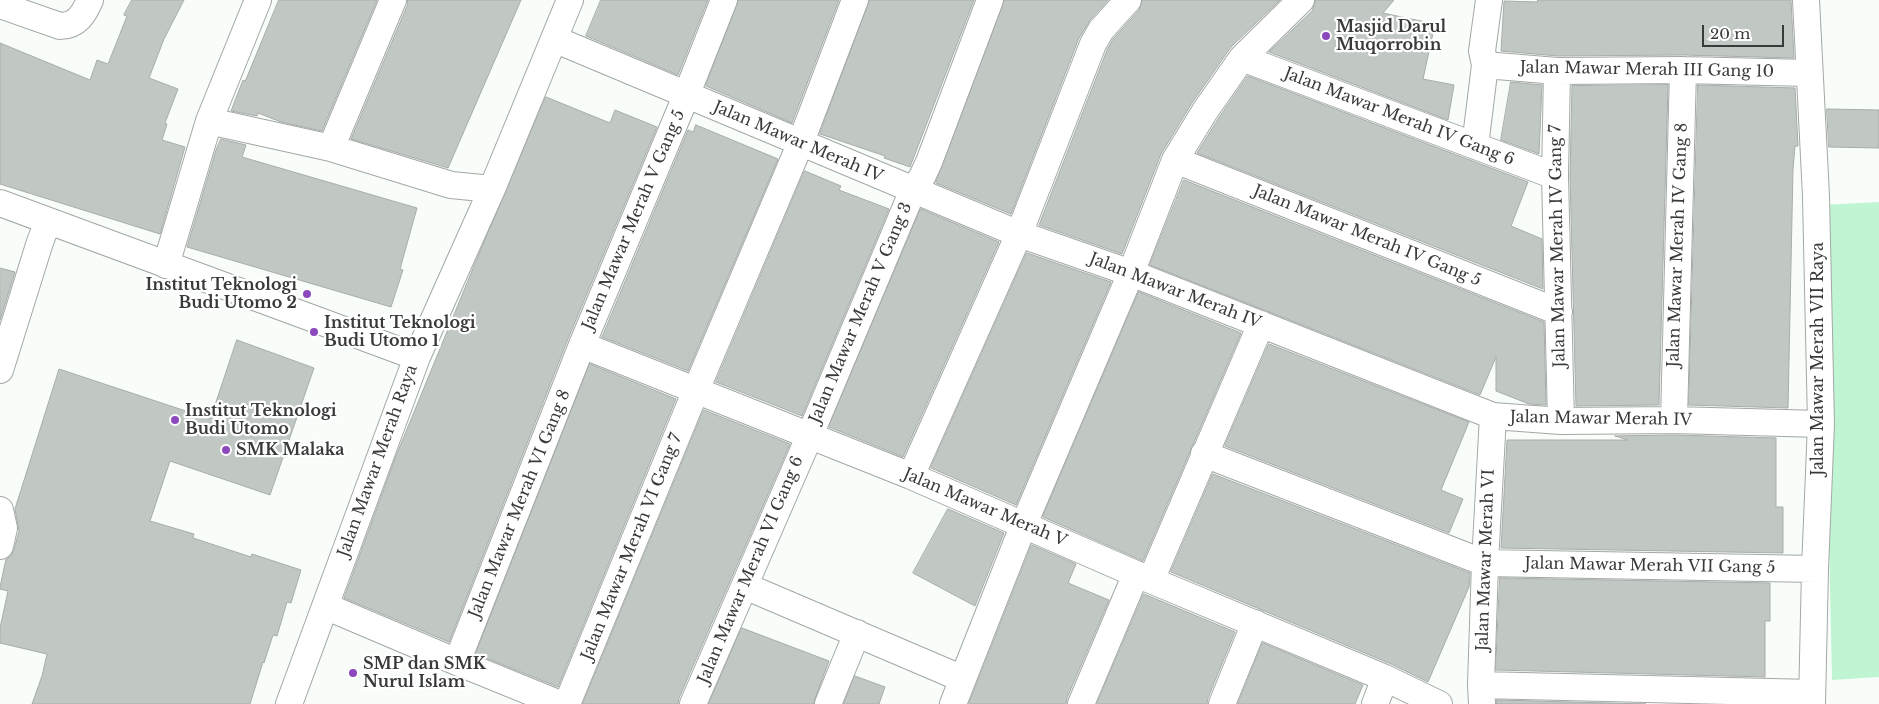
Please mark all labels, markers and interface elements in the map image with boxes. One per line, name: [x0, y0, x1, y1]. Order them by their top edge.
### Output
scale bar: [1704, 15, 1786, 47]
place label: Masjid Darul Muqorrobin: [1336, 17, 1446, 55]
text: 20 m: [1710, 24, 1750, 43]
marker: Masjid Darul Muqorrobin: [1320, 30, 1332, 42]
street label: Jalan Mawar Merah III Gang 10: [1520, 58, 1774, 82]
street label: Jalan Mawar Merah IV Gang 6: [1281, 64, 1517, 170]
street label: Jalan Mawar Merah IV: [710, 98, 886, 186]
street label: Jalan Mawar Merah V Gang 5: [579, 107, 689, 333]
street label: Jalan Mawar Merah IV Gang 8: [1664, 122, 1692, 368]
street label: Jalan Mawar Merah IV Gang 7: [1546, 124, 1570, 368]
street label: Jalan Mawar Merah IV Gang 5: [1250, 181, 1484, 291]
street label: Jalan Mawar Merah V Gang 3: [806, 200, 916, 426]
street label: Jalan Mawar Merah VII Raya: [1808, 242, 1828, 476]
street label: Jalan Mawar Merah IV: [1086, 249, 1264, 333]
place label: Institut Teknologi Budi Utomo 2: [145, 275, 297, 313]
marker: Institut Teknologi Budi Utomo 2: [301, 288, 313, 300]
place label: Institut Teknologi Budi Utomo 1: [324, 313, 476, 351]
marker: Institut Teknologi Budi Utomo 1: [308, 326, 320, 338]
street label: Jalan Mawar Merah Raya: [334, 362, 422, 560]
street label: Jalan Mawar Merah VI Gang 8: [465, 387, 575, 621]
place label: Institut Teknologi Budi Utomo: [185, 401, 337, 439]
street label: Jalan Mawar Merah IV: [1510, 408, 1692, 430]
marker: Institut Teknologi Budi Utomo: [169, 414, 181, 426]
street label: Jalan Mawar Merah VI Gang 7: [578, 431, 686, 663]
place label: SMK Malaka: [236, 440, 345, 460]
marker: SMK Malaka: [220, 444, 232, 456]
street label: Jalan Mawar Merah VI Gang 6: [694, 453, 808, 687]
street label: Jalan Mawar Merah V: [900, 465, 1070, 551]
street label: Jalan Mawar Merah VI: [1473, 469, 1499, 651]
street label: Jalan Mawar Merah VII Gang 5: [1525, 554, 1775, 578]
place label: SMP dan SMK Nurul Islam: [363, 654, 486, 692]
marker: SMP dan SMK Nurul Islam: [347, 667, 359, 679]

